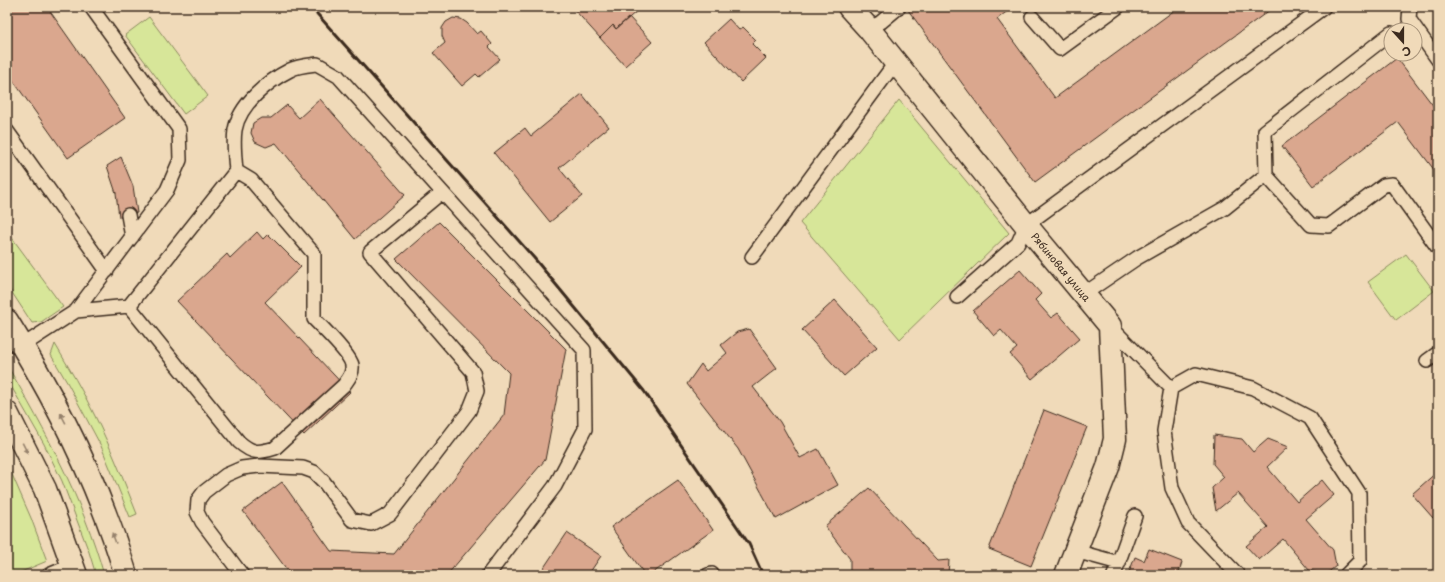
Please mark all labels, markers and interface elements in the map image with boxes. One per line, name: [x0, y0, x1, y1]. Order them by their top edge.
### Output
north arrow: [1383, 22, 1423, 62]
text: С: [1400, 42, 1414, 61]
street label: Рябиновая улица: [1028, 229, 1095, 305]
one-way arrow: [60, 412, 67, 424]
one-way arrow: [22, 442, 28, 453]
one-way arrow: [111, 531, 117, 543]

